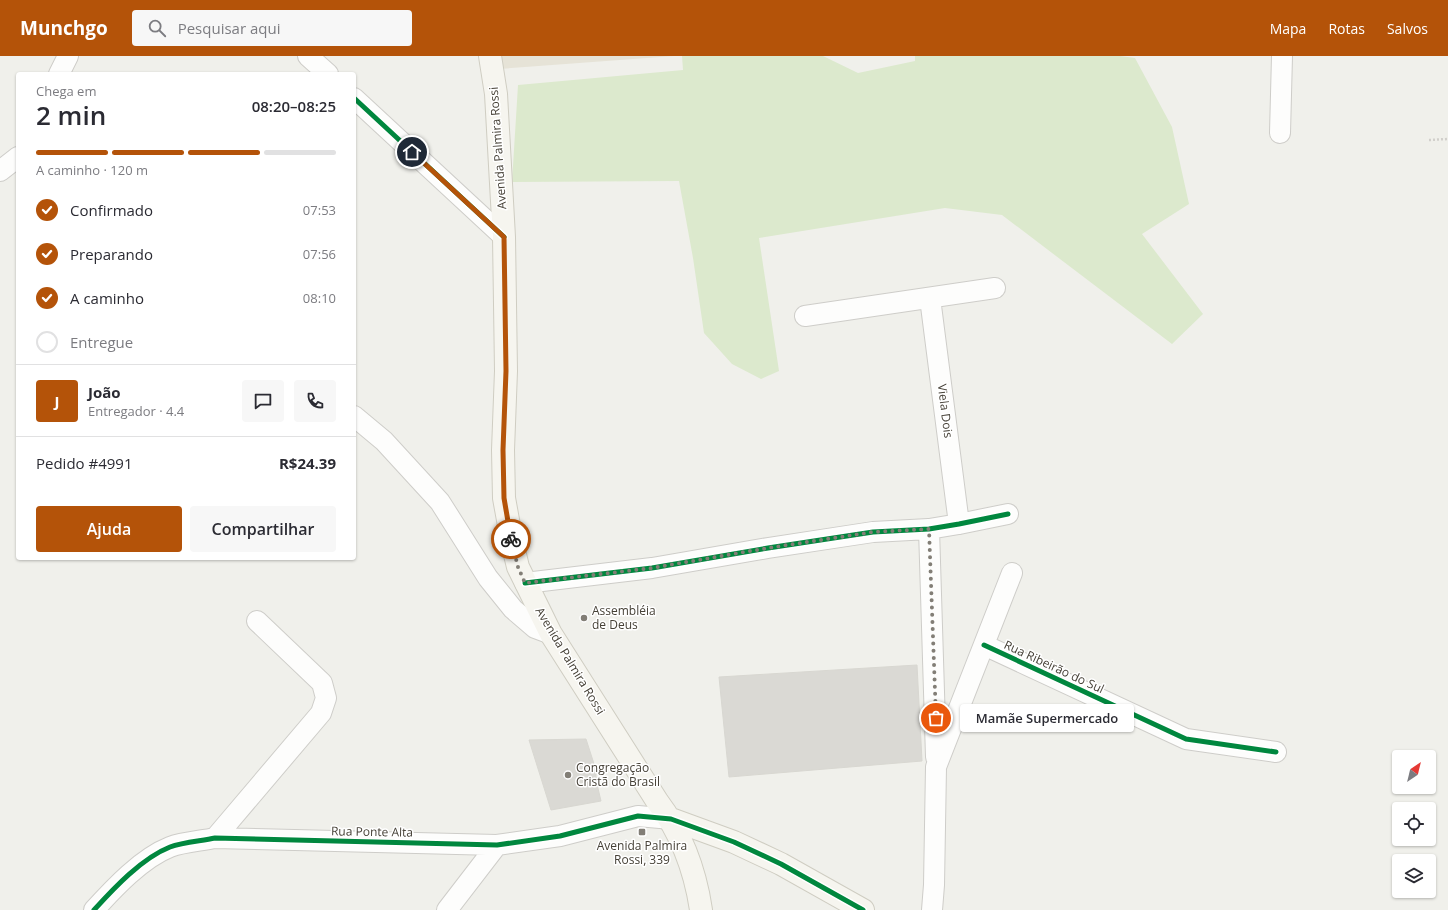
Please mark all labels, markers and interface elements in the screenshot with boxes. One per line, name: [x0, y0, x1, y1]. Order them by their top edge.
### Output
search box: [132, 10, 412, 46]
text: Munchgo: [20, 15, 108, 41]
icon: search: [146, 17, 168, 39]
text: Pesquisar aqui: [178, 18, 280, 38]
text: Mapa: [1270, 19, 1306, 38]
text: Rotas: [1328, 19, 1365, 38]
text: Salvos: [1387, 19, 1428, 38]
text: Chega em: [36, 82, 96, 100]
street label: Avenida Palmira Rossi: [485, 86, 510, 210]
text: 08:20–08:25: [252, 96, 336, 116]
text: 2 min: [36, 97, 106, 133]
pin: [395, 135, 429, 169]
icon: home: [401, 141, 423, 163]
text: A caminho · 120 m: [36, 161, 148, 179]
icon: check: [36, 199, 58, 221]
text: Confirmado: [70, 200, 153, 220]
text: 07:53: [303, 201, 336, 219]
icon: check: [36, 243, 58, 265]
text: Preparando: [70, 244, 153, 264]
text: 07:56: [303, 245, 336, 263]
icon: check: [36, 287, 58, 309]
text: A caminho: [70, 288, 144, 308]
text: 08:10: [303, 289, 336, 307]
text: Entregue: [70, 332, 133, 352]
button: chat: [242, 380, 284, 422]
button: phone: [294, 380, 336, 422]
text: João: [88, 382, 121, 402]
street label: Viela Dois: [934, 383, 957, 439]
text: J: [55, 391, 59, 411]
text: Entregador · 4.4: [88, 402, 184, 420]
text: Pedido #4991: [36, 453, 133, 473]
text: R$24.39: [279, 453, 336, 473]
button: Ajuda: [36, 506, 182, 552]
button: Compartilhar: [190, 506, 336, 552]
courier: [491, 519, 531, 559]
icon: bike: [500, 528, 522, 550]
place label: Assembléia de Deus: [592, 602, 656, 633]
street label: Avenida Palmira Rossi: [532, 604, 609, 718]
marker: Assembléia de Deus: [579, 613, 589, 623]
street label: Rua Ribeirão do Sul: [1001, 636, 1107, 697]
pin: [919, 701, 953, 735]
callout: Mamãe Supermercado: [960, 704, 1134, 732]
icon: bag: [925, 707, 947, 729]
text: Mamãe Supermercado: [976, 709, 1118, 727]
north arrow: [1392, 750, 1436, 794]
map controls: [1392, 750, 1436, 898]
place label: Congregação Cristã do Brasil: [576, 759, 660, 790]
marker: Congregação Cristã do Brasil: [563, 770, 573, 780]
button: locate: [1392, 802, 1436, 846]
street label: Rua Ponte Alta: [331, 822, 413, 841]
marker: Avenida Palmira Rossi, 339: [637, 827, 647, 837]
place label: Avenida Palmira Rossi, 339: [597, 837, 687, 868]
button: layers: [1392, 854, 1436, 898]

